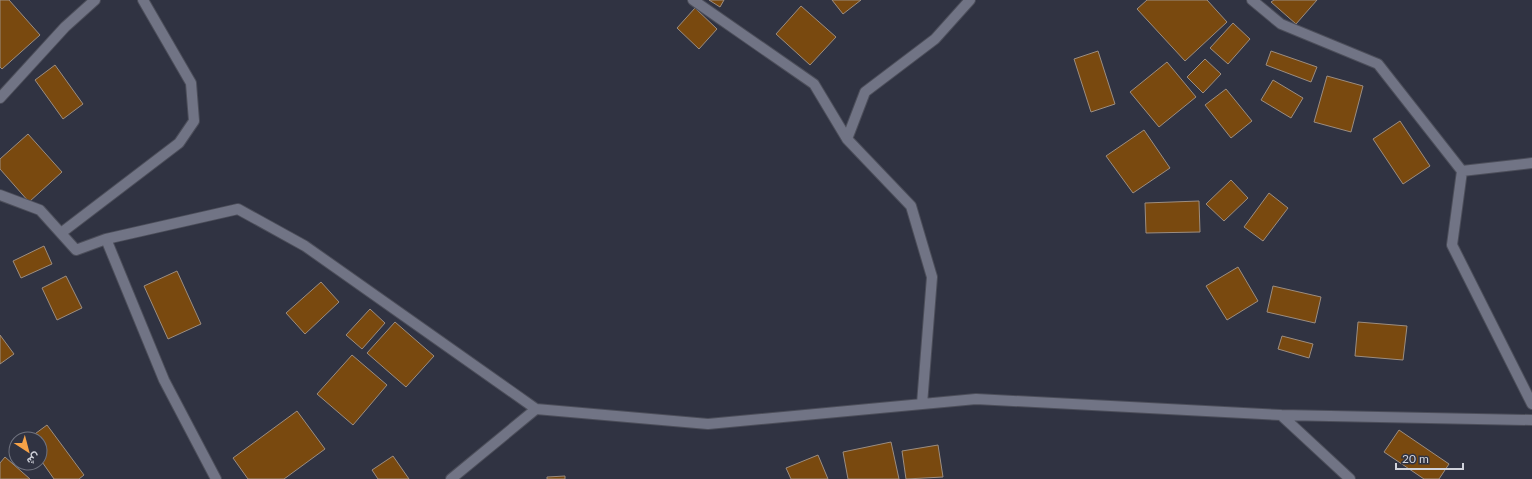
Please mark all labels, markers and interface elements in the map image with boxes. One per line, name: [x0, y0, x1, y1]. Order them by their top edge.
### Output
north arrow: [8, 431, 48, 471]
scale bar: [1396, 445, 1463, 471]
text: ش: [24, 450, 43, 469]
text: 20 m: [1402, 451, 1429, 466]

